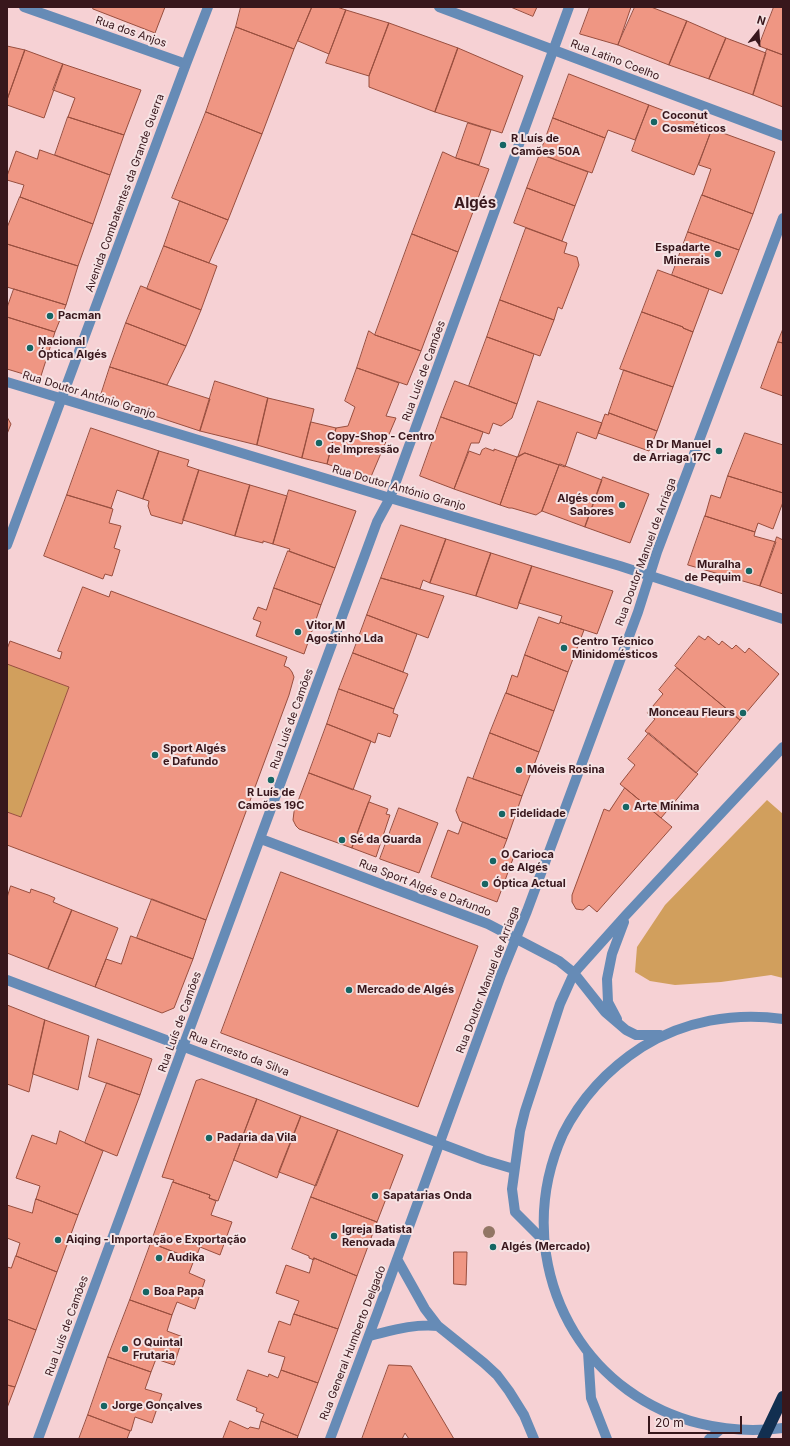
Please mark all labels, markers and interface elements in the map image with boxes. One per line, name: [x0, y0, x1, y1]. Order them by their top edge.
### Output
north arrow: [738, 12, 778, 52]
text: N: [755, 13, 768, 28]
street label: Rua dos Anjos: [94, 14, 168, 50]
street label: Rua Latino Coelho: [569, 37, 661, 83]
street label: Avenida Combatentes da Grande Guerra: [83, 92, 167, 294]
place label: Coconut Cosméticos: [662, 109, 726, 135]
marker: Coconut Cosméticos: [649, 117, 659, 127]
place label: R Luís de Camões 50A: [511, 132, 580, 158]
marker: R Luís de Camões 50A: [498, 140, 508, 150]
district label: Algés: [454, 194, 496, 212]
place label: Espadarte Minerais: [655, 241, 710, 267]
marker: Espadarte Minerais: [713, 249, 723, 259]
place label: Pacman: [58, 309, 101, 323]
marker: Pacman: [45, 311, 55, 321]
street label: Rua Luís de Camões: [400, 319, 448, 423]
place label: Nacional Óptica Algés: [38, 335, 107, 361]
marker: Nacional Óptica Algés: [25, 343, 35, 353]
street label: Rua Doutor António Granjo: [21, 368, 157, 422]
place label: Copy-Shop - Centro de Impressão: [327, 430, 435, 456]
marker: Copy-Shop - Centro de Impressão: [314, 438, 324, 448]
place label: R Dr Manuel de Arriaga 17C: [633, 438, 711, 464]
marker: R Dr Manuel de Arriaga 17C: [714, 446, 724, 456]
street label: Rua Doutor António Granjo: [331, 463, 467, 513]
street label: Rua Doutor Manuel de Arriaga: [613, 476, 679, 628]
place label: Algés com Sabores: [557, 492, 614, 518]
marker: Algés com Sabores: [617, 500, 627, 510]
place label: Muralha de Pequim: [685, 558, 741, 584]
marker: Muralha de Pequim: [744, 566, 754, 576]
place label: Vitor M Agostinho Lda: [306, 619, 383, 645]
marker: Vitor M Agostinho Lda: [293, 627, 303, 637]
place label: Centro Técnico Minidomésticos: [572, 635, 658, 661]
marker: Centro Técnico Minidomésticos: [559, 643, 569, 653]
street label: Rua Luís de Camões: [268, 667, 316, 771]
place label: Monceau Fleurs: [649, 706, 735, 720]
marker: Monceau Fleurs: [738, 708, 748, 718]
place label: Sport Algés e Dafundo: [163, 742, 226, 768]
marker: Sport Algés e Dafundo: [150, 750, 160, 760]
place label: Móveis Rosina: [527, 763, 605, 777]
marker: Móveis Rosina: [514, 765, 524, 775]
marker: R Luís de Camões 19C: [266, 775, 276, 785]
place label: R Luís de Camões 19C: [238, 786, 304, 812]
place label: Arte Mínima: [634, 800, 699, 814]
marker: Arte Mínima: [621, 802, 631, 812]
place label: Fidelidade: [510, 807, 566, 821]
marker: Fidelidade: [497, 809, 507, 819]
place label: Sé da Guarda: [350, 833, 421, 847]
marker: Sé da Guarda: [337, 835, 347, 845]
place label: O Carioca de Algés: [501, 848, 554, 874]
marker: O Carioca de Algés: [488, 856, 498, 866]
street label: Rua Sport Algés e Dafundo: [357, 857, 493, 919]
place label: Óptica Actual: [493, 877, 566, 891]
marker: Óptica Actual: [480, 879, 490, 889]
street label: Rua Doutor Manuel de Arriaga: [454, 904, 522, 1056]
street label: Rua Luís de Camões: [156, 970, 204, 1074]
place label: Mercado de Algés: [357, 983, 454, 997]
marker: Mercado de Algés: [344, 985, 354, 995]
street label: Rua Ernesto da Silva: [187, 1029, 291, 1079]
place label: Padaria da Vila: [217, 1131, 297, 1145]
marker: Padaria da Vila: [204, 1133, 214, 1143]
place label: Sapatarias Onda: [383, 1189, 472, 1203]
marker: Sapatarias Onda: [370, 1191, 380, 1201]
place label: Igreja Batista Renovada: [342, 1223, 412, 1249]
marker: Igreja Batista Renovada: [329, 1231, 339, 1241]
place label: Aiqing - Importação e Exportação: [66, 1233, 246, 1247]
marker: Aiqing - Importação e Exportação: [53, 1235, 63, 1245]
place label: Algés (Mercado): [501, 1240, 590, 1254]
marker: Algés (Mercado): [488, 1242, 498, 1252]
place label: Audika: [167, 1251, 205, 1265]
marker: Audika: [154, 1253, 164, 1263]
street label: Rua General Humberto Delgado: [317, 1264, 389, 1422]
street label: Rua Luís de Camões: [43, 1274, 91, 1378]
place label: Boa Papa: [154, 1285, 204, 1299]
marker: Boa Papa: [141, 1287, 151, 1297]
place label: O Quintal Frutaria: [133, 1336, 183, 1362]
marker: O Quintal Frutaria: [120, 1344, 130, 1354]
place label: Jorge Gonçalves: [112, 1399, 203, 1413]
marker: Jorge Gonçalves: [99, 1401, 109, 1411]
scale bar: [650, 1408, 744, 1434]
text: 20 m: [655, 1415, 684, 1430]

